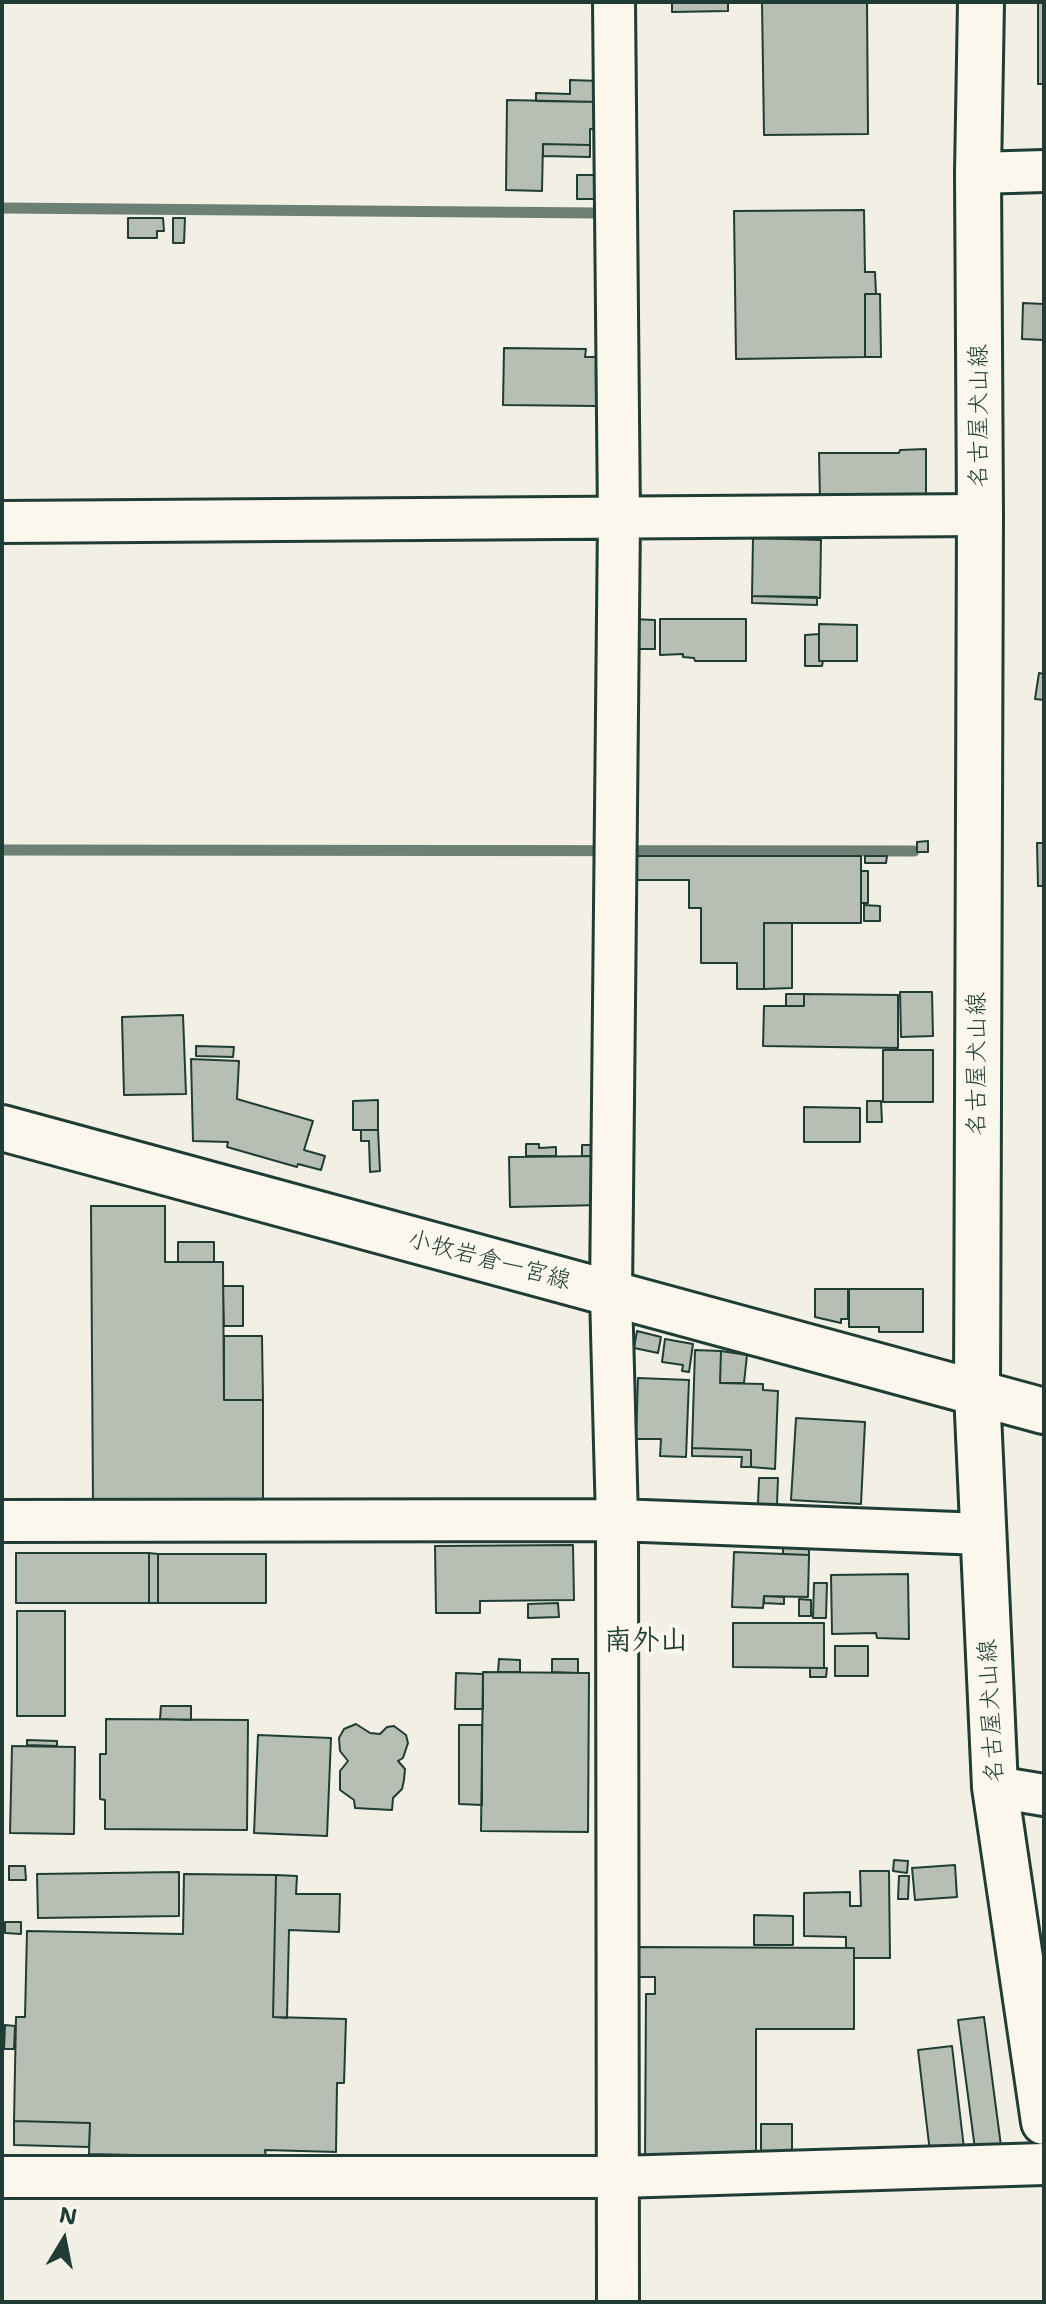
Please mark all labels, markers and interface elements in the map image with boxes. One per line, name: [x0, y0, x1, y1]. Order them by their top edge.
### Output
street label: 名古屋犬山線: [966, 344, 994, 488]
street label: 名古屋犬山線: [964, 992, 992, 1136]
street label: 小牧岩倉一宮線: [404, 1225, 574, 1297]
district label: 南外山: [604, 1625, 688, 1659]
street label: 名古屋犬山線: [974, 1638, 1010, 1784]
north arrow: [24, 2200, 104, 2280]
text: N: [57, 2200, 79, 2232]

